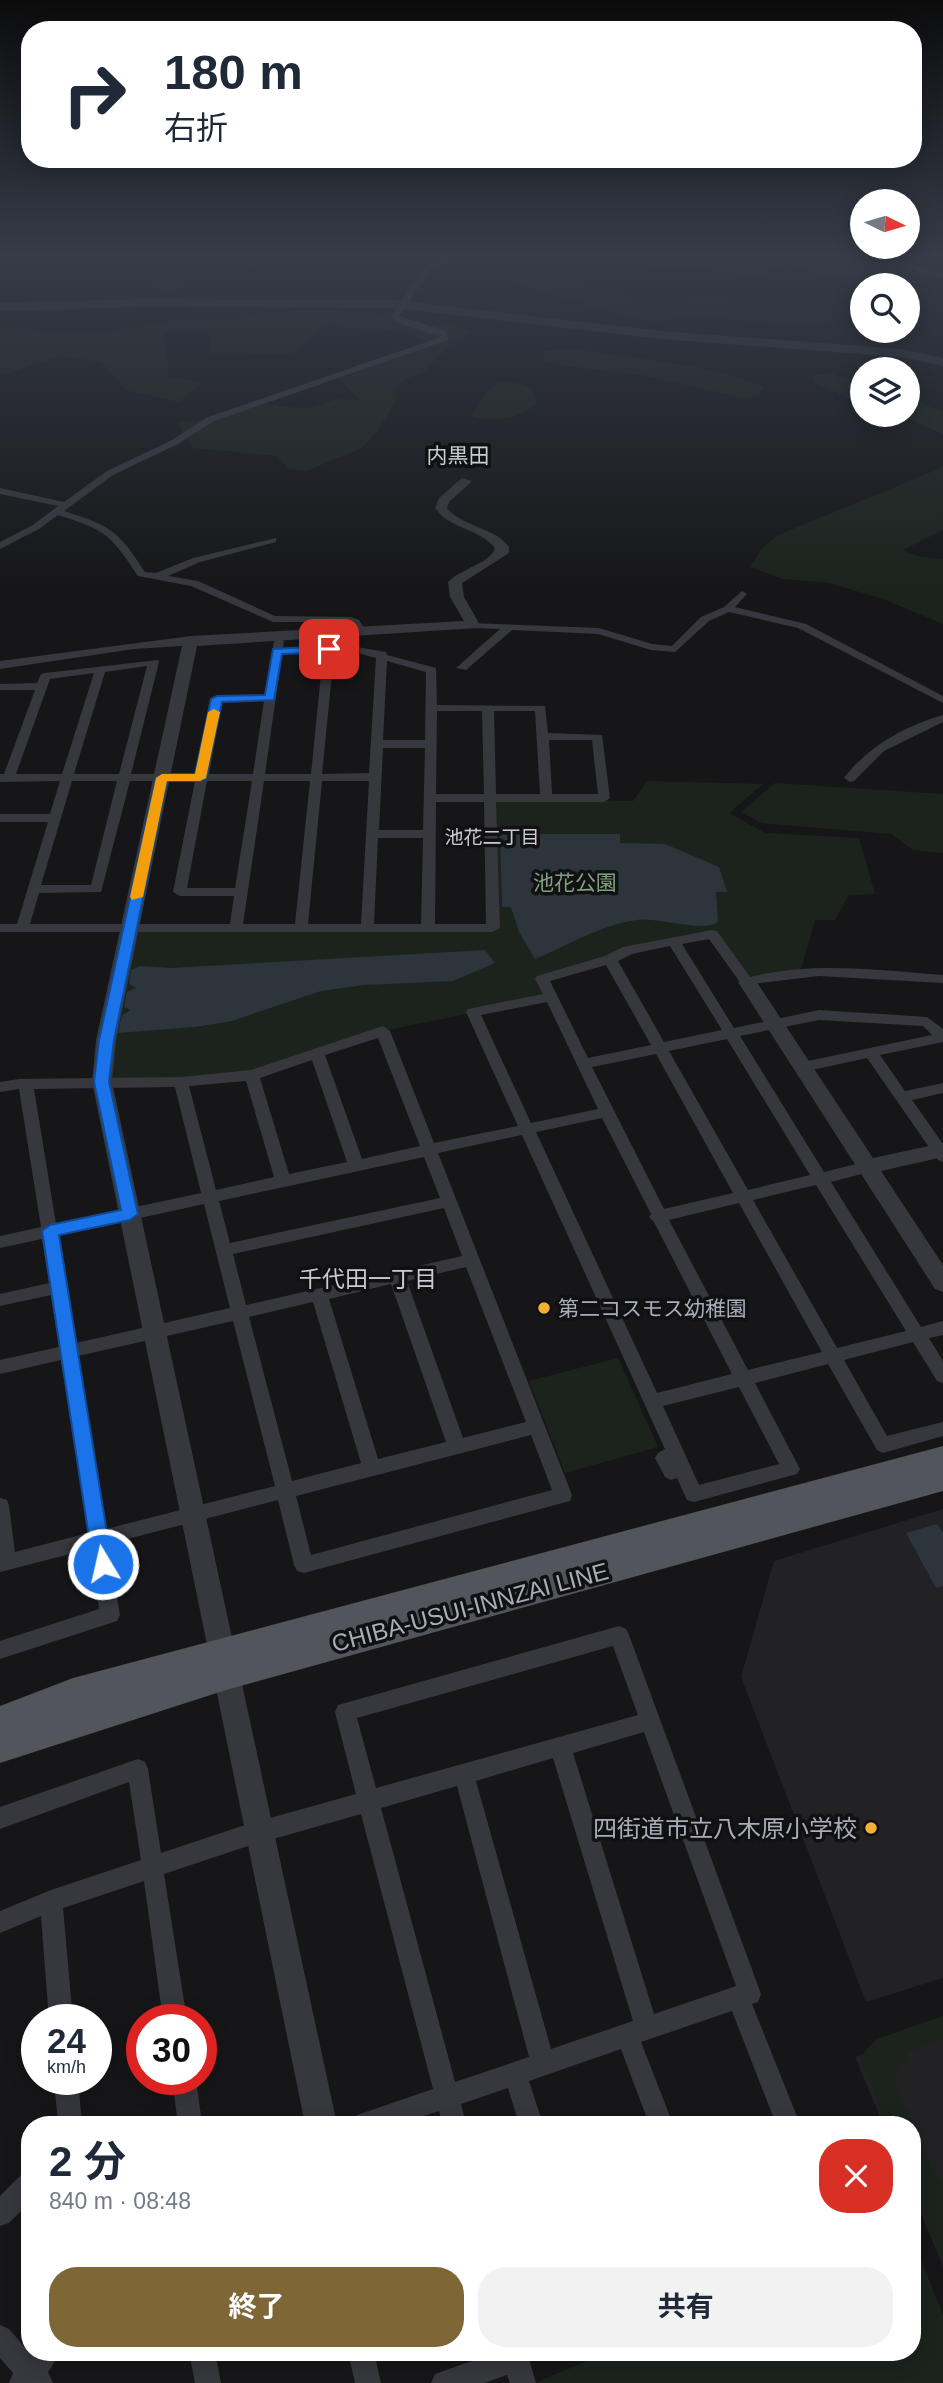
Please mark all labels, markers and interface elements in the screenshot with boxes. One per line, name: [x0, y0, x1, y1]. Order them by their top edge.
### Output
text: 180 m: [164, 45, 303, 99]
icon: right: [49, 49, 140, 140]
text: 右折: [164, 110, 228, 146]
north arrow: [850, 189, 920, 259]
map controls: [850, 189, 920, 427]
button: search: [850, 273, 920, 343]
button: layers: [850, 357, 920, 427]
district label: 内黒田: [427, 444, 490, 467]
pin: [299, 619, 359, 679]
icon: arrive: [310, 630, 348, 668]
district label: 池花二丁目: [444, 827, 540, 848]
park label: 池花公園: [533, 871, 617, 894]
district label: 千代田一丁目: [299, 1266, 437, 1292]
place label: 第二コスモス幼稚園: [558, 1297, 747, 1320]
marker: 第二コスモス幼稚園: [536, 1300, 552, 1316]
position arrow: [66, 1527, 140, 1601]
street label: CHIBA-USUI-INNZAI LINE: [329, 1557, 611, 1657]
place label: 四街道市立八木原小学校: [593, 1815, 857, 1842]
marker: 四街道市立八木原小学校: [863, 1820, 879, 1836]
speed limit sign: 30: [126, 2004, 217, 2095]
text: 24: [47, 2021, 86, 2060]
text: km/h: [47, 2057, 86, 2077]
text: 2 分: [49, 2138, 126, 2185]
button: close: [819, 2139, 893, 2213]
text: 840 m · 08:48: [49, 2188, 191, 2214]
button: 終了: [49, 2267, 464, 2347]
button: 共有: [478, 2267, 893, 2347]

